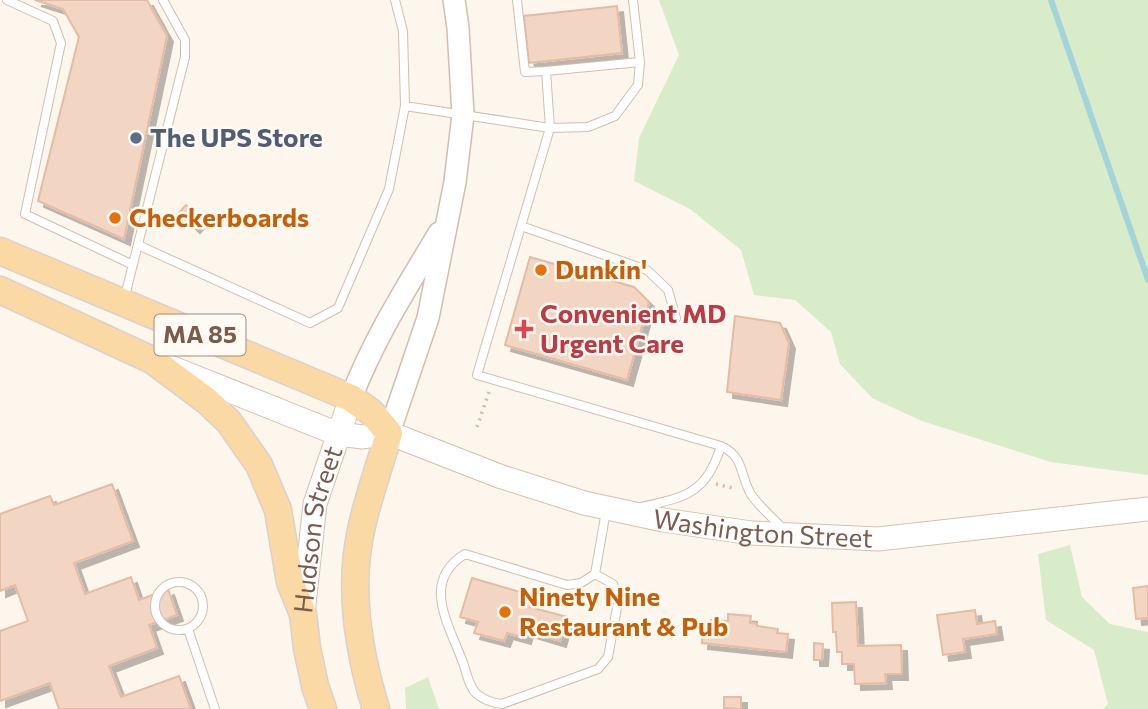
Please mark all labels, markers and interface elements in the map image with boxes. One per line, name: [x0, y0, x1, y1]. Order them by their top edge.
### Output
place label: The UPS Store: [150, 121, 323, 152]
marker: The UPS Store: [128, 130, 144, 146]
place label: Checkerboards: [129, 201, 309, 232]
marker: Checkerboards: [107, 210, 123, 226]
place label: Dunkin': [555, 253, 647, 284]
marker: Dunkin': [533, 262, 549, 278]
place label: Convenient MD Urgent Care: [540, 297, 726, 358]
road number: MA 85: [154, 314, 246, 356]
marker: Convenient MD Urgent Care: [514, 319, 534, 339]
street label: Hudson Street: [286, 441, 348, 614]
street label: Washington Street: [651, 502, 874, 553]
place label: Ninety Nine Restaurant & Pub: [519, 580, 728, 641]
marker: Ninety Nine Restaurant & Pub: [497, 604, 513, 620]

